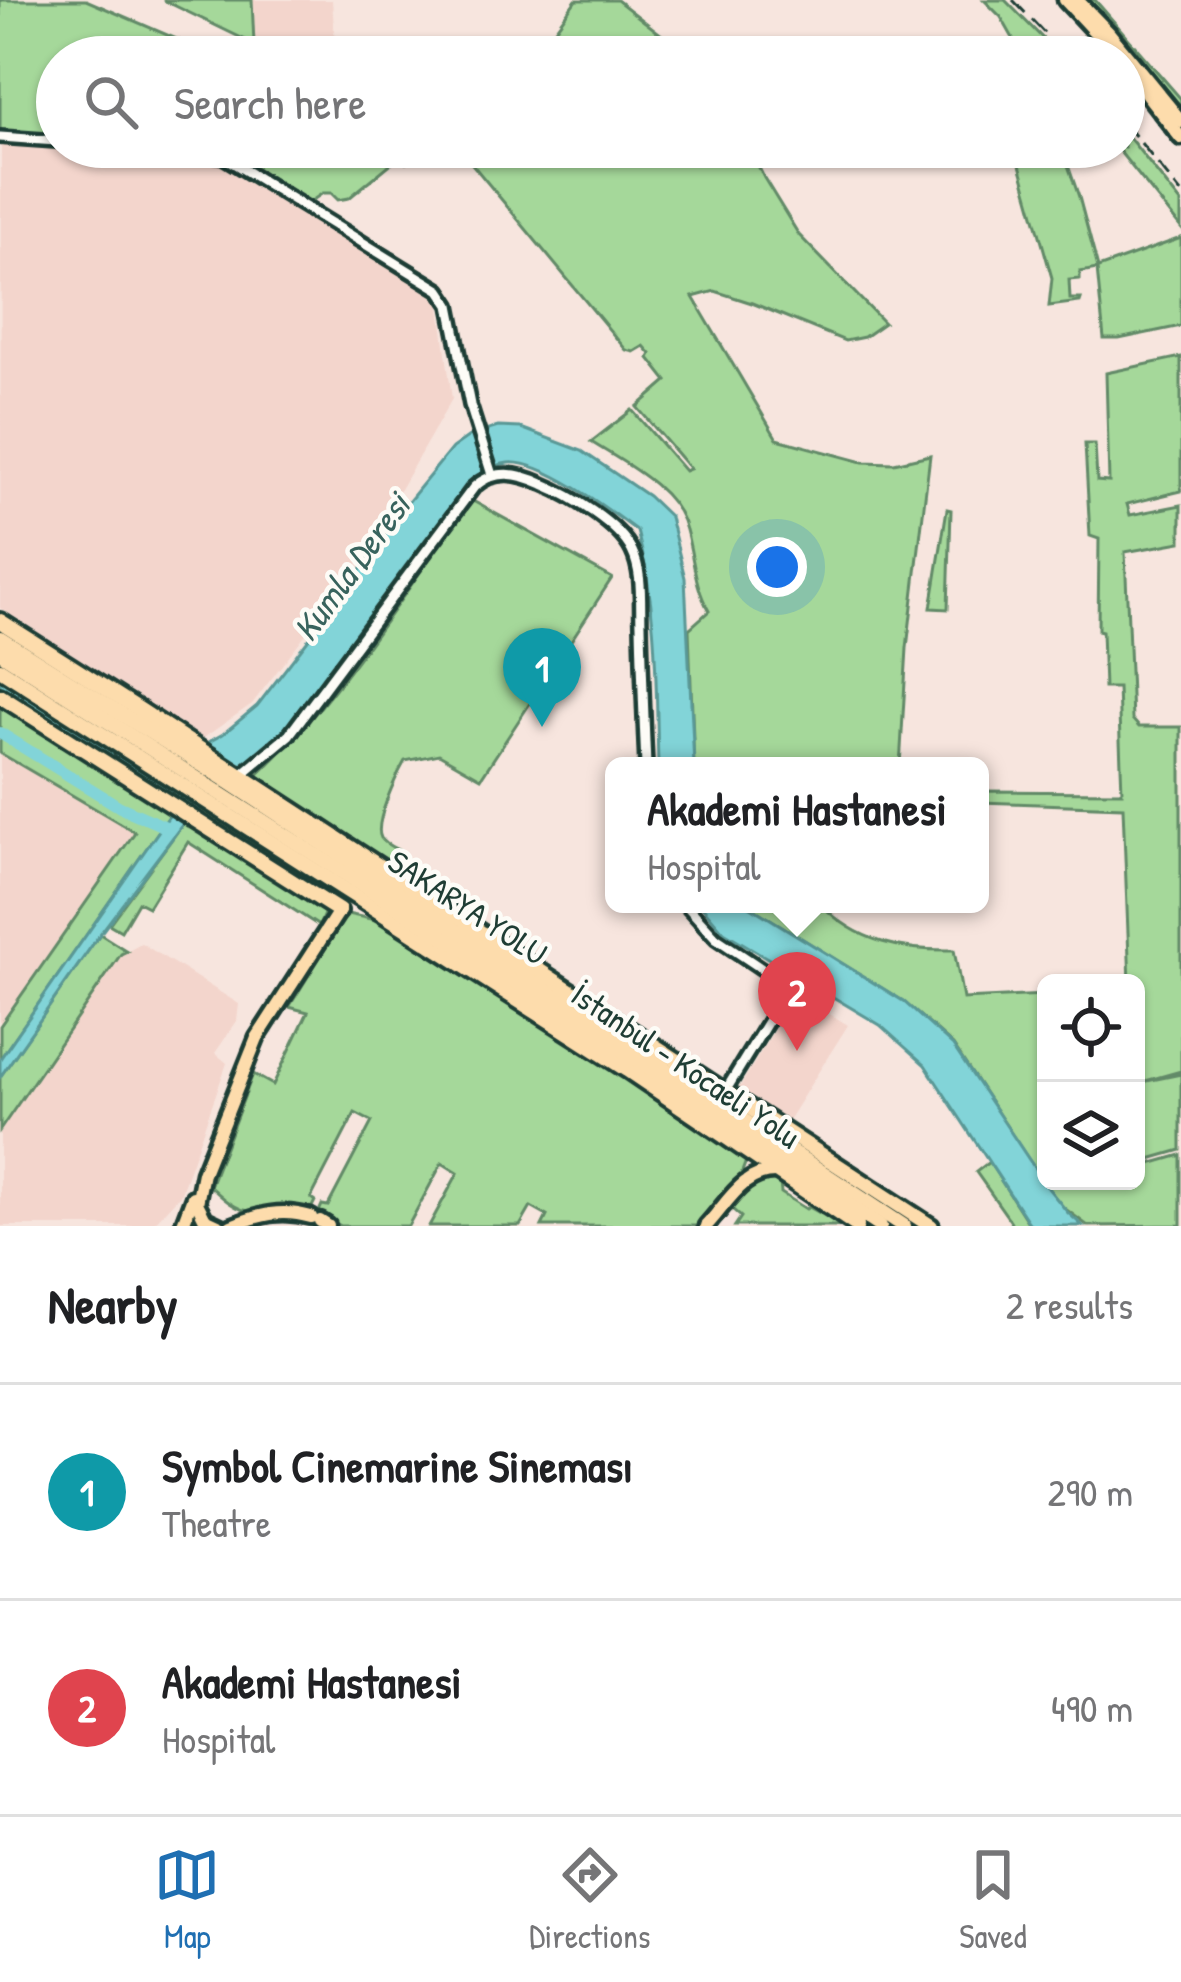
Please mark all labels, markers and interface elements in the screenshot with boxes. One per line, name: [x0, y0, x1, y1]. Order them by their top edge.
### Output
search box: [36, 36, 1145, 168]
icon: search: [78, 69, 144, 135]
text: Search here: [174, 72, 366, 133]
water label: Kumla Deresi: [280, 481, 422, 650]
your location: [747, 537, 807, 597]
pin: 1: [503, 628, 581, 727]
popup: [605, 757, 989, 913]
text: Akademi Hastanesi: [647, 778, 947, 839]
street label: SAKARYA YOLU: [380, 839, 556, 975]
text: Hospital: [647, 839, 761, 892]
pin: 2: [758, 952, 836, 1051]
street label: İstanbul - Kocaeli Yolu: [563, 972, 809, 1158]
map controls: [1037, 974, 1145, 1190]
button: locate: [1037, 974, 1145, 1082]
button: layers: [1037, 1082, 1145, 1190]
text: Nearby: [48, 1270, 178, 1339]
text: 2 results: [1006, 1278, 1133, 1331]
text: Symbol Cinemarine Sineması: [162, 1435, 633, 1496]
text: 1: [80, 1465, 94, 1518]
text: 290 m: [1047, 1465, 1133, 1518]
text: Theatre: [162, 1496, 271, 1549]
text: Akademi Hastanesi: [162, 1651, 462, 1712]
text: 2: [78, 1681, 96, 1734]
text: 490 m: [1051, 1681, 1133, 1734]
text: Hospital: [162, 1712, 276, 1765]
tab: Map: [154, 1842, 220, 1958]
tab: Directions: [529, 1842, 651, 1958]
tab: Saved: [959, 1842, 1027, 1958]

